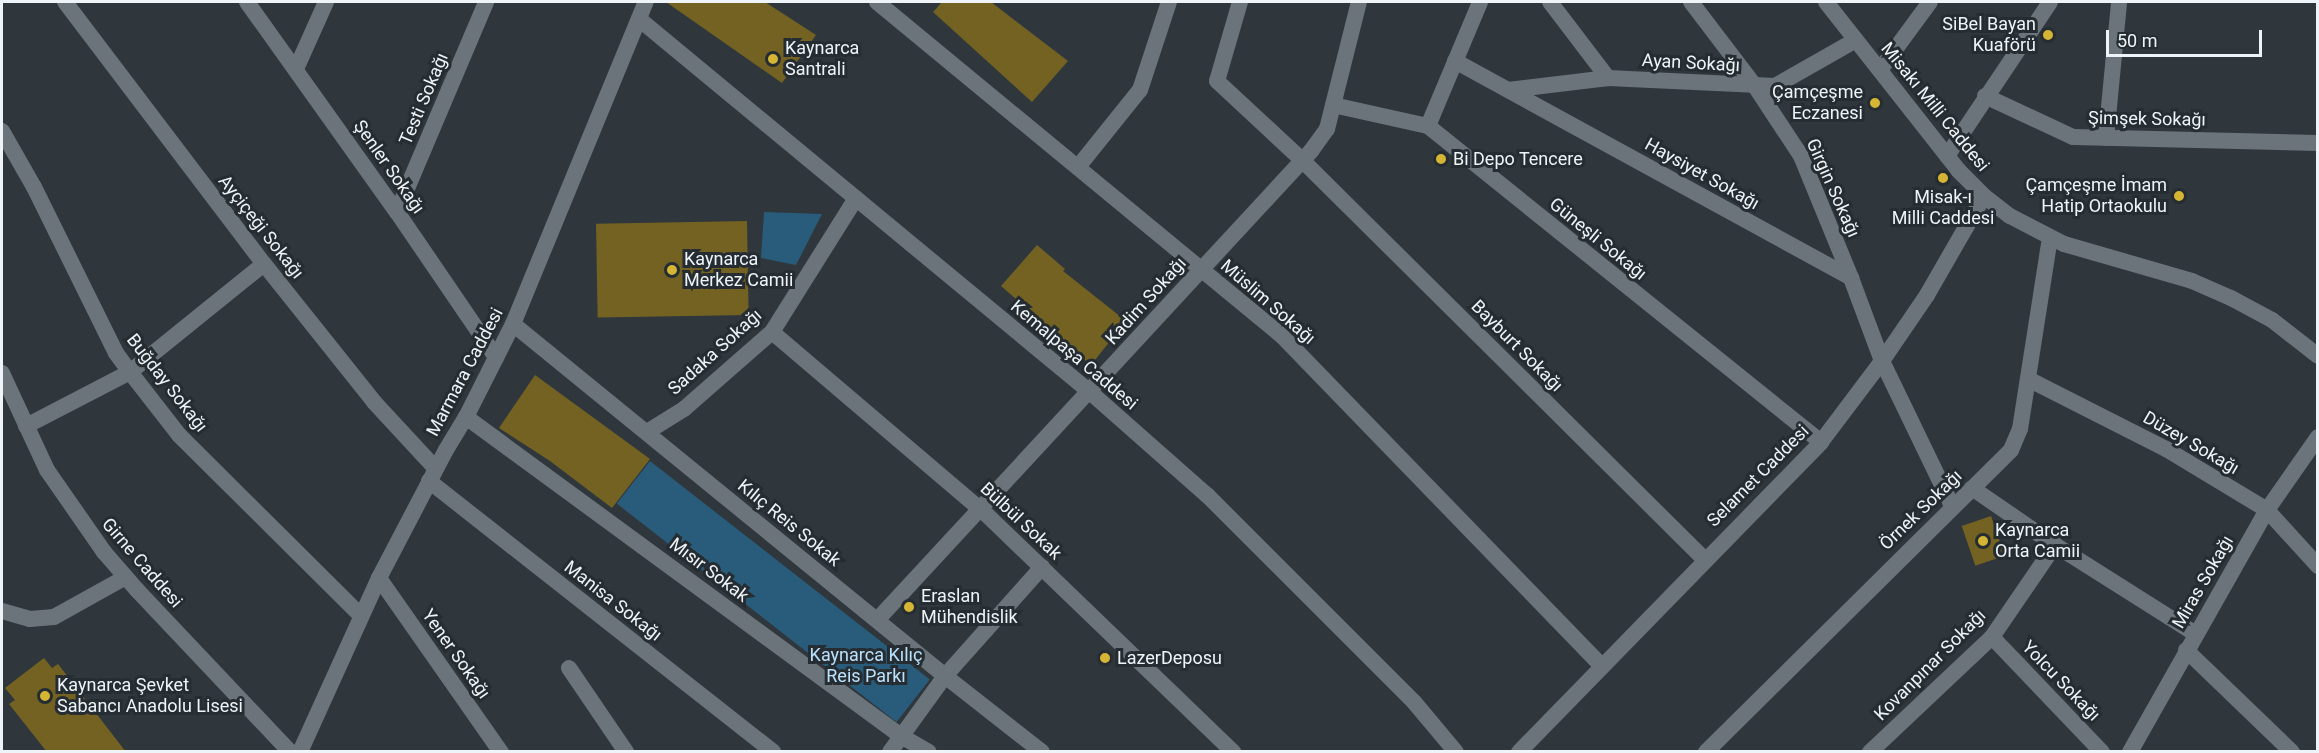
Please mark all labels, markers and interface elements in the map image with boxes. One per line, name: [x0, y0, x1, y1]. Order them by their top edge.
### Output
place label: SiBel Bayan Kuaförü: [1942, 14, 2036, 57]
scale bar: [2109, 18, 2265, 56]
marker: SiBel Bayan Kuaförü: [2041, 28, 2055, 42]
text: 50 m: [2117, 30, 2157, 51]
place label: Kaynarca Santrali: [785, 38, 859, 80]
street label: Misakı Milli Caddesi: [1876, 38, 1994, 176]
street label: Testi Sokağı: [395, 50, 453, 148]
street label: Ayan Sokağı: [1641, 50, 1741, 76]
marker: Kaynarca Santrali: [766, 52, 780, 66]
place label: Çamçeşme Eczanesi: [1772, 82, 1863, 124]
marker: Çamçeşme Eczanesi: [1868, 96, 1882, 110]
street label: Şimşek Sokağı: [2088, 107, 2206, 131]
street label: Şenler Sokağı: [349, 116, 429, 218]
street label: Haysiyet Sokağı: [1641, 134, 1763, 214]
street label: Girgin Sokağı: [1802, 135, 1864, 241]
place label: Bi Depo Tencere: [1453, 148, 1583, 170]
marker: Bi Depo Tencere: [1434, 152, 1448, 166]
street label: Ayçiçeği Sokağı: [214, 171, 308, 283]
marker: Misak-ı Milli Caddesi: [1936, 171, 1950, 185]
place label: Çamçeşme İmam Hatip Ortaokulu: [2025, 175, 2167, 218]
place label: Misak-ı Milli Caddesi: [1892, 187, 1994, 230]
marker: Çamçeşme İmam Hatip Ortaokulu: [2172, 189, 2186, 203]
street label: Güneşli Sokağı: [1545, 193, 1651, 285]
place label: Kaynarca Merkez Camii: [684, 249, 793, 292]
street label: Kadim Sokağı: [1101, 253, 1191, 349]
street label: Müslim Sokağı: [1216, 255, 1320, 349]
marker: Kaynarca Merkez Camii: [665, 263, 679, 277]
street label: Kemalpaşa Caddesi: [1006, 296, 1142, 414]
street label: Bayburt Sokağı: [1467, 296, 1567, 396]
street label: Marmara Caddesi: [422, 304, 508, 440]
street label: Sadaka Sokağı: [664, 304, 766, 400]
street label: Buğday Sokağı: [122, 330, 212, 436]
street label: Düzey Sokağı: [2139, 407, 2243, 479]
street label: Selamet Caddesi: [1703, 421, 1813, 531]
street label: Örnek Sokağı: [1875, 465, 1967, 555]
street label: Kılıç Reis Sokak: [733, 475, 845, 571]
street label: Bülbül Sokak: [976, 478, 1066, 564]
street label: Girne Caddesi: [97, 514, 187, 612]
place label: Kaynarca Orta Camii: [1995, 520, 2080, 562]
street label: Miras Sokağı: [2168, 532, 2238, 632]
street label: Mısır Sokak: [665, 533, 753, 607]
marker: Kaynarca Orta Camii: [1976, 534, 1990, 548]
street label: Manisa Sokağı: [560, 556, 666, 646]
place label: Eraslan Mühendislik: [921, 586, 1018, 628]
marker: Eraslan Mühendislik: [902, 600, 916, 614]
street label: Yener Sokağı: [417, 605, 495, 703]
street label: Kovanpınar Sokağı: [1870, 605, 1990, 725]
street label: Yolcu Sokağı: [2017, 636, 2105, 726]
park label: Kaynarca Kılıç Reis Parkı: [810, 645, 922, 688]
place label: LazerDeposu: [1117, 647, 1222, 669]
marker: LazerDeposu: [1098, 651, 1112, 665]
place label: Kaynarca Şevket Sabancı Anadolu Lisesi: [57, 675, 243, 718]
marker: Kaynarca Şevket Sabancı Anadolu Lisesi: [38, 689, 52, 703]

